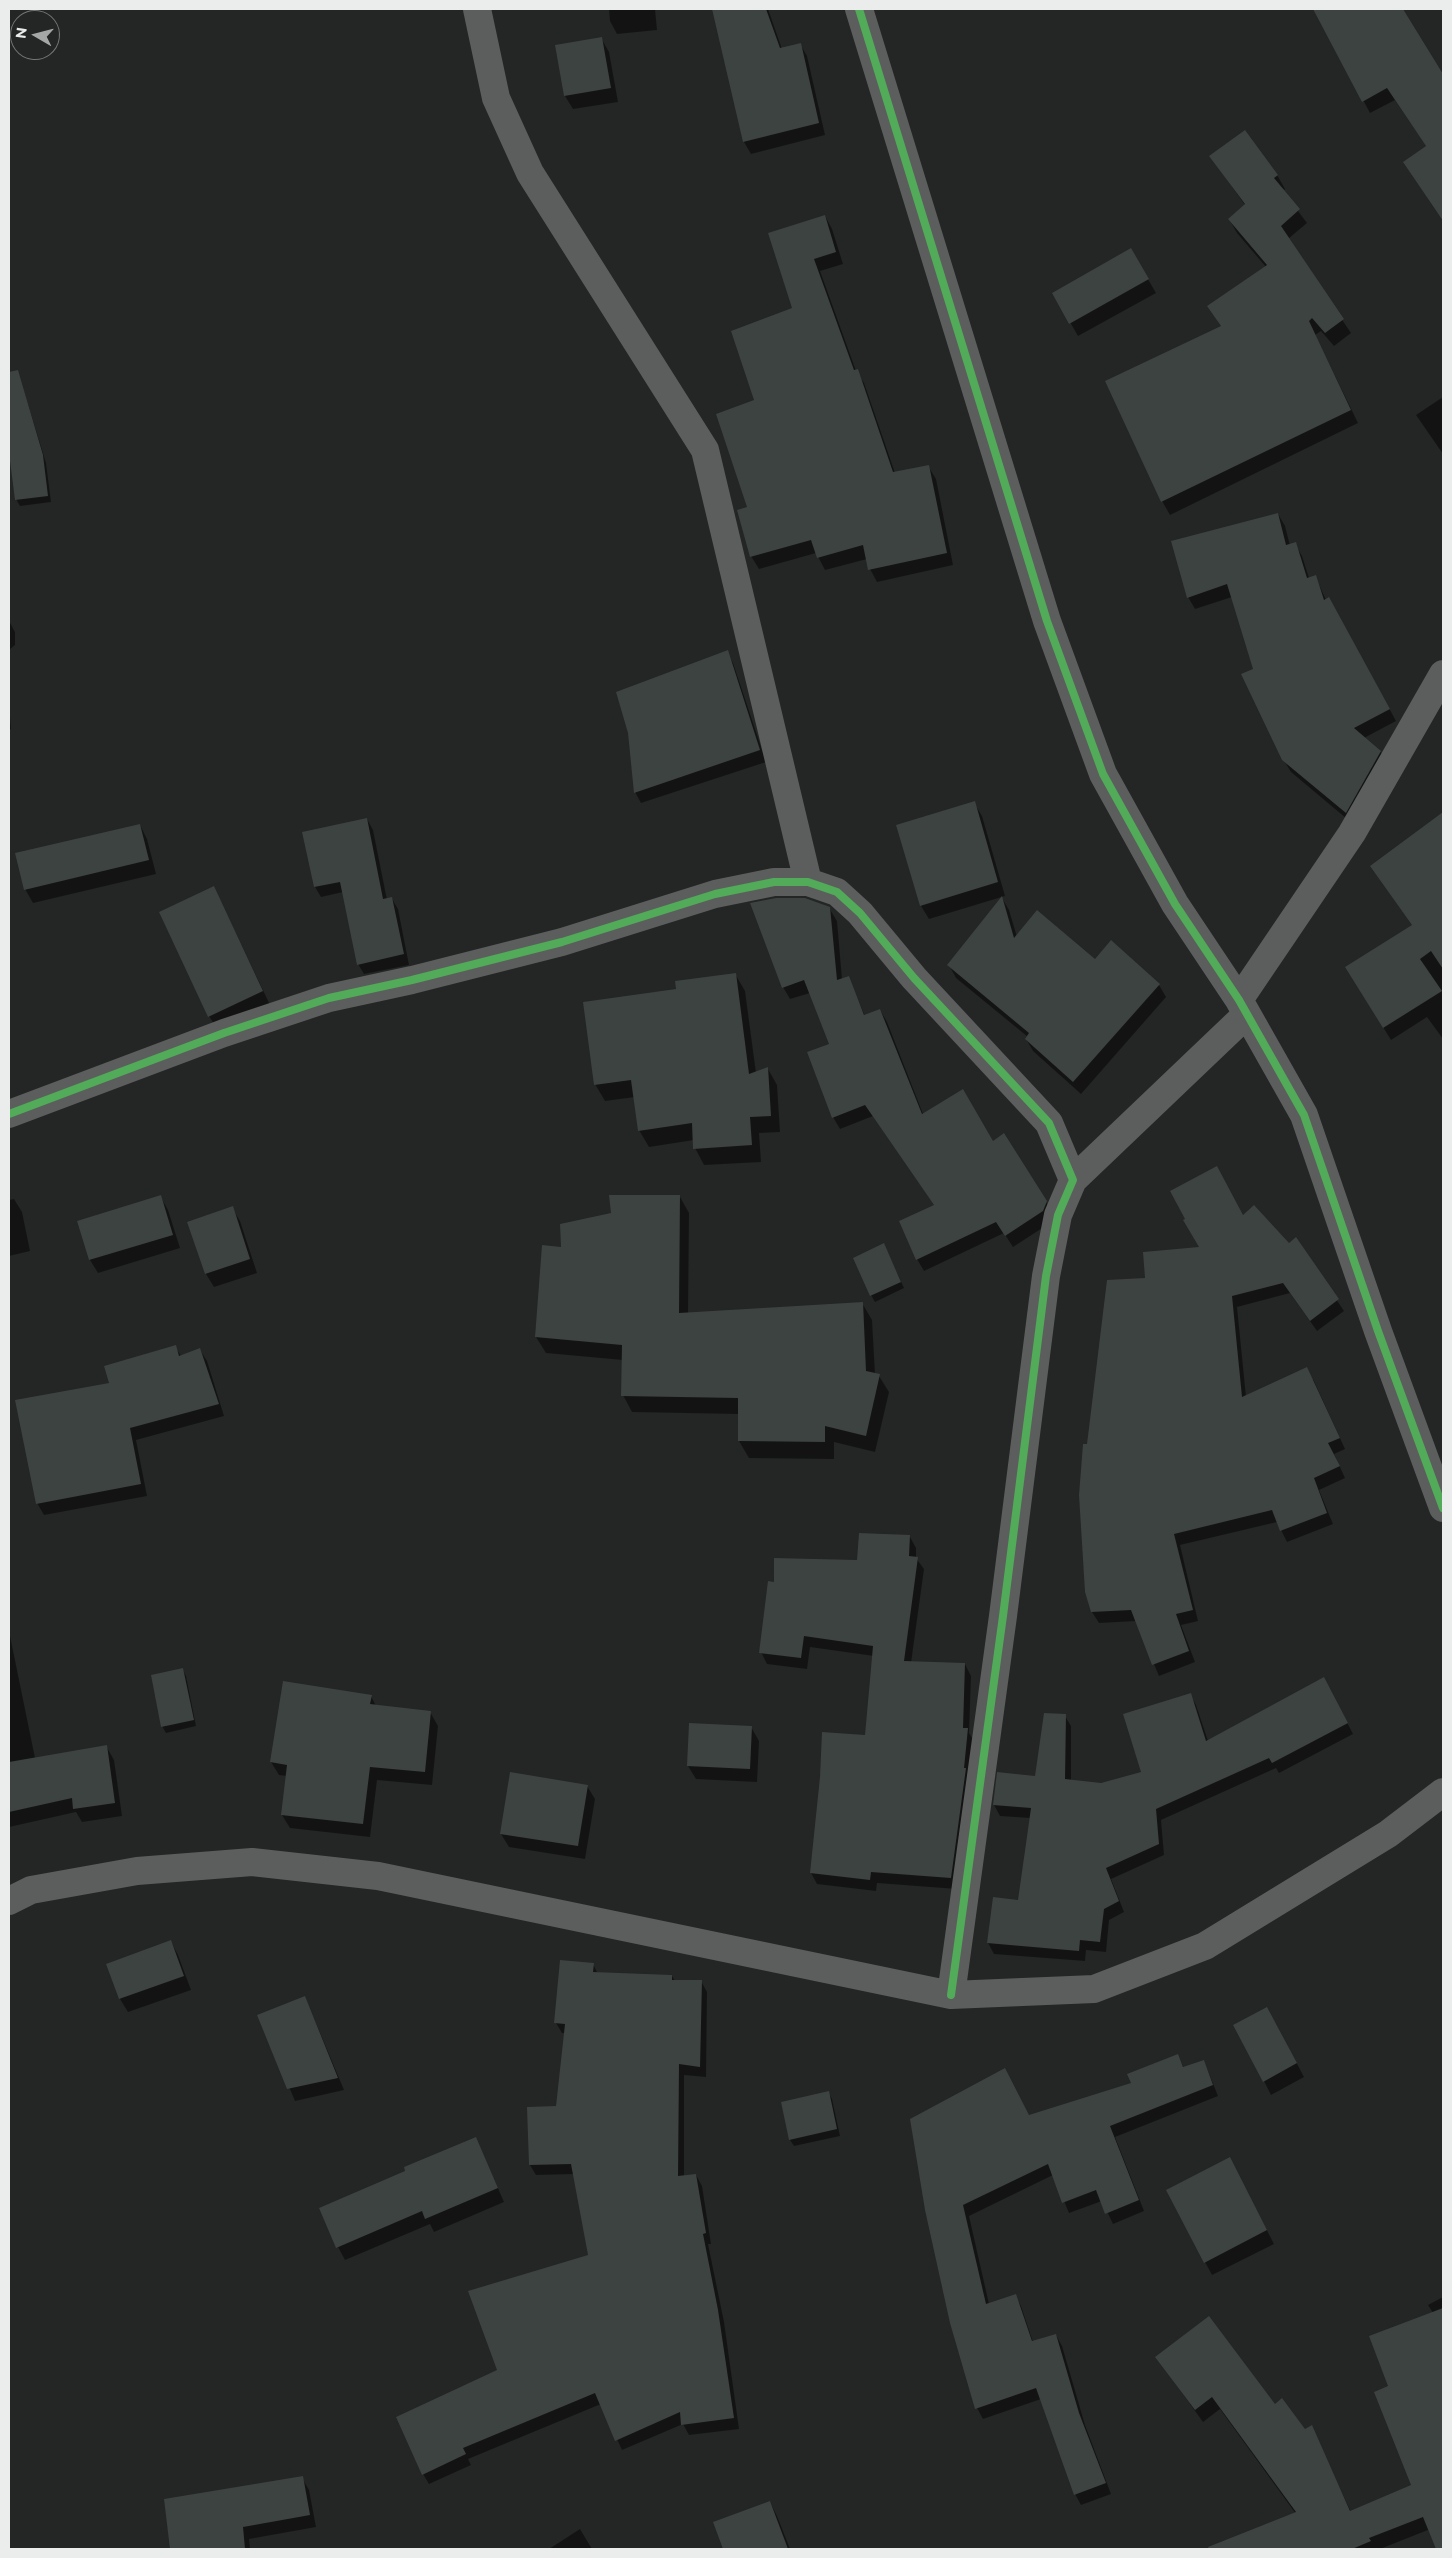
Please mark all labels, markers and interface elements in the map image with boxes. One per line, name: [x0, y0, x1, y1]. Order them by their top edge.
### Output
north arrow: [10, 10, 60, 60]
text: N: [11, 26, 31, 40]

